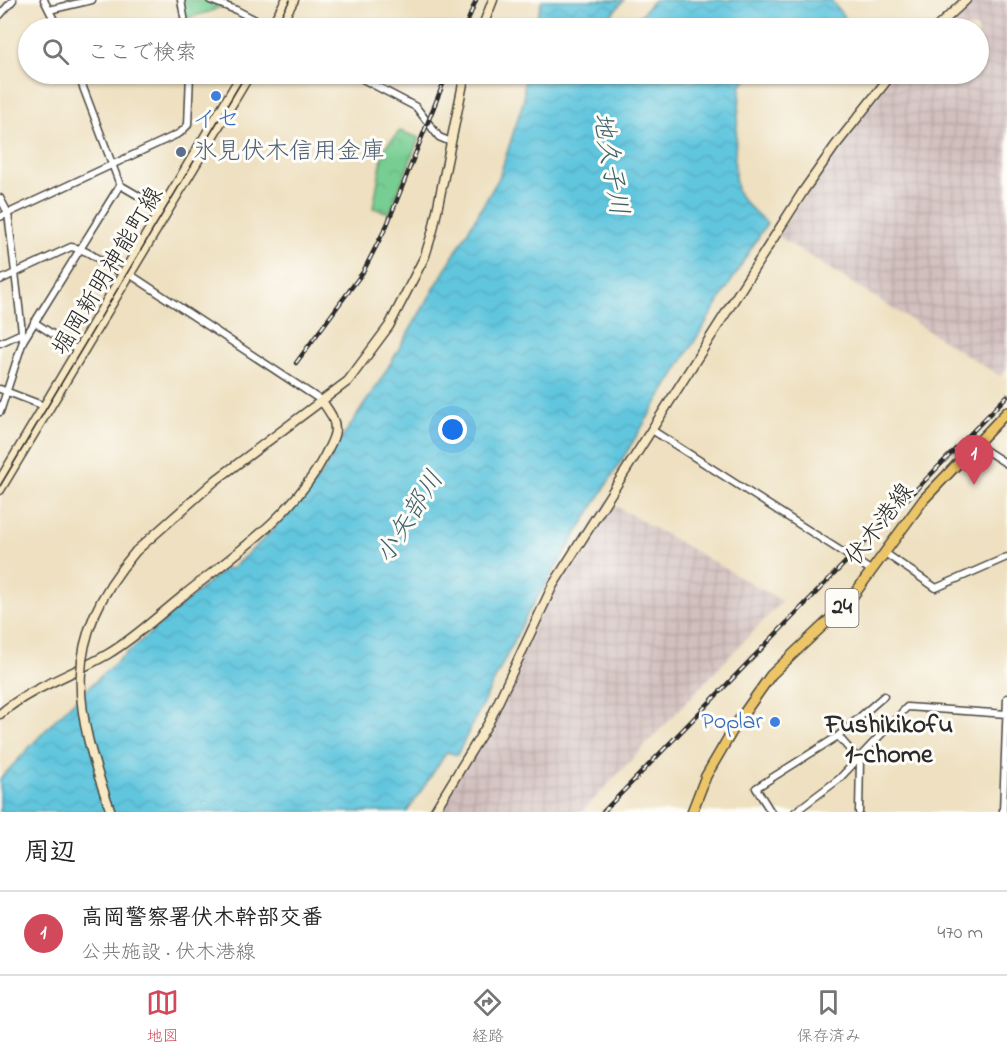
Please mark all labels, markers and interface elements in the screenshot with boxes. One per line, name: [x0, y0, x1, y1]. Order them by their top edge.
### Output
search box: [18, 18, 989, 84]
icon: search: [39, 35, 72, 68]
text: ここで検索: [87, 38, 197, 70]
marker: イセ: [209, 89, 223, 103]
place label: イセ: [192, 103, 240, 138]
water label: 地久子川: [581, 109, 637, 219]
place label: 氷見伏木信用金庫: [193, 135, 385, 170]
marker: 氷見伏木信用金庫: [174, 145, 188, 159]
street label: 堀岡新明神能町線: [45, 181, 173, 363]
your location: [438, 415, 467, 444]
pin: 1: [954, 436, 994, 485]
water label: 小矢部川: [367, 464, 455, 572]
street label: 伏木港線: [838, 476, 924, 574]
road number: 24: [826, 589, 858, 627]
place label: Poplar: [701, 705, 764, 740]
district label: Fushikikofu 1-chome: [823, 707, 953, 775]
marker: Poplar: [768, 715, 782, 729]
text: 周辺: [24, 835, 76, 873]
text: 高岡警察署伏木幹部交番: [81, 903, 323, 935]
text: 1: [40, 919, 47, 948]
text: 470 m: [937, 919, 983, 948]
text: 公共施設 · 伏木港線: [81, 939, 255, 968]
tab: 地図: [146, 986, 179, 1049]
tab: 経路: [471, 986, 504, 1049]
tab: 保存済み: [797, 986, 861, 1049]

